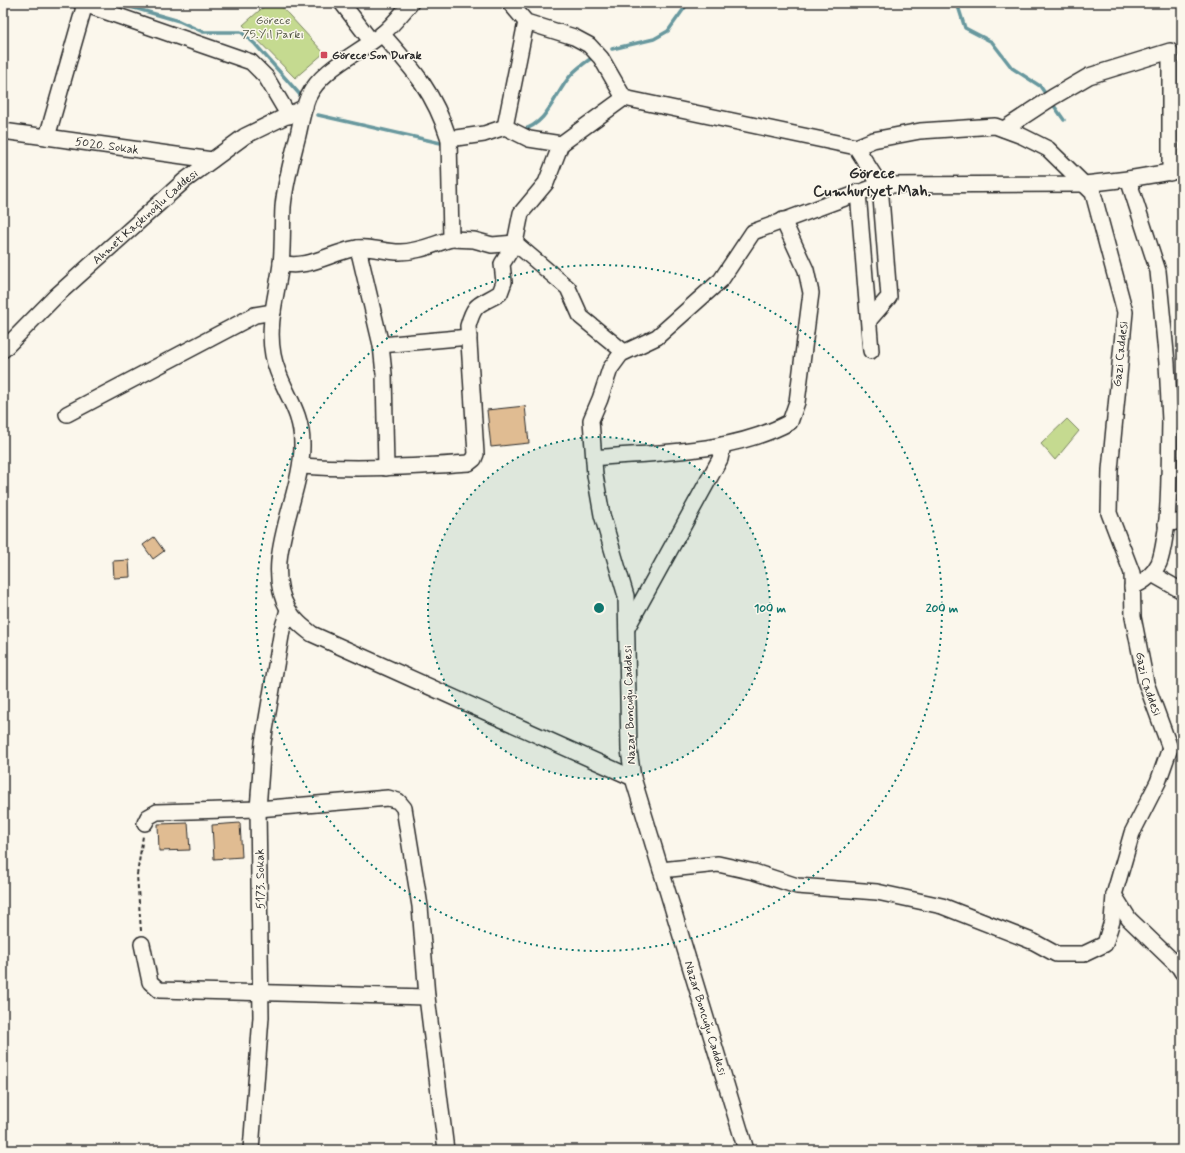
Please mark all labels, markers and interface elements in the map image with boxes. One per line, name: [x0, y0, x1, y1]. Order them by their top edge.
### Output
park label: Görece 75.Yıl Parkı: [242, 13, 304, 43]
place label: Görece Son Durak: [332, 48, 421, 64]
marker: Görece Son Durak: [319, 50, 329, 60]
street label: 5020. Sokak: [74, 134, 140, 159]
district label: Görece Cumhuriyet Mah.: [813, 163, 931, 202]
street label: Ahmet Kaçkınoğlu Caddesi: [89, 166, 202, 268]
street label: Gazi Caddesi: [1110, 320, 1132, 388]
centre of rings: [592, 601, 606, 615]
text: 100 m: [754, 601, 787, 617]
text: 200 m: [926, 601, 959, 617]
street label: Nazar Boncuğu Caddesi: [620, 645, 640, 765]
street label: Gazi Caddesi: [1131, 651, 1164, 718]
street label: 5173. Sokak: [252, 849, 270, 909]
street label: Nazar Boncuğu Caddesi: [680, 959, 730, 1078]

